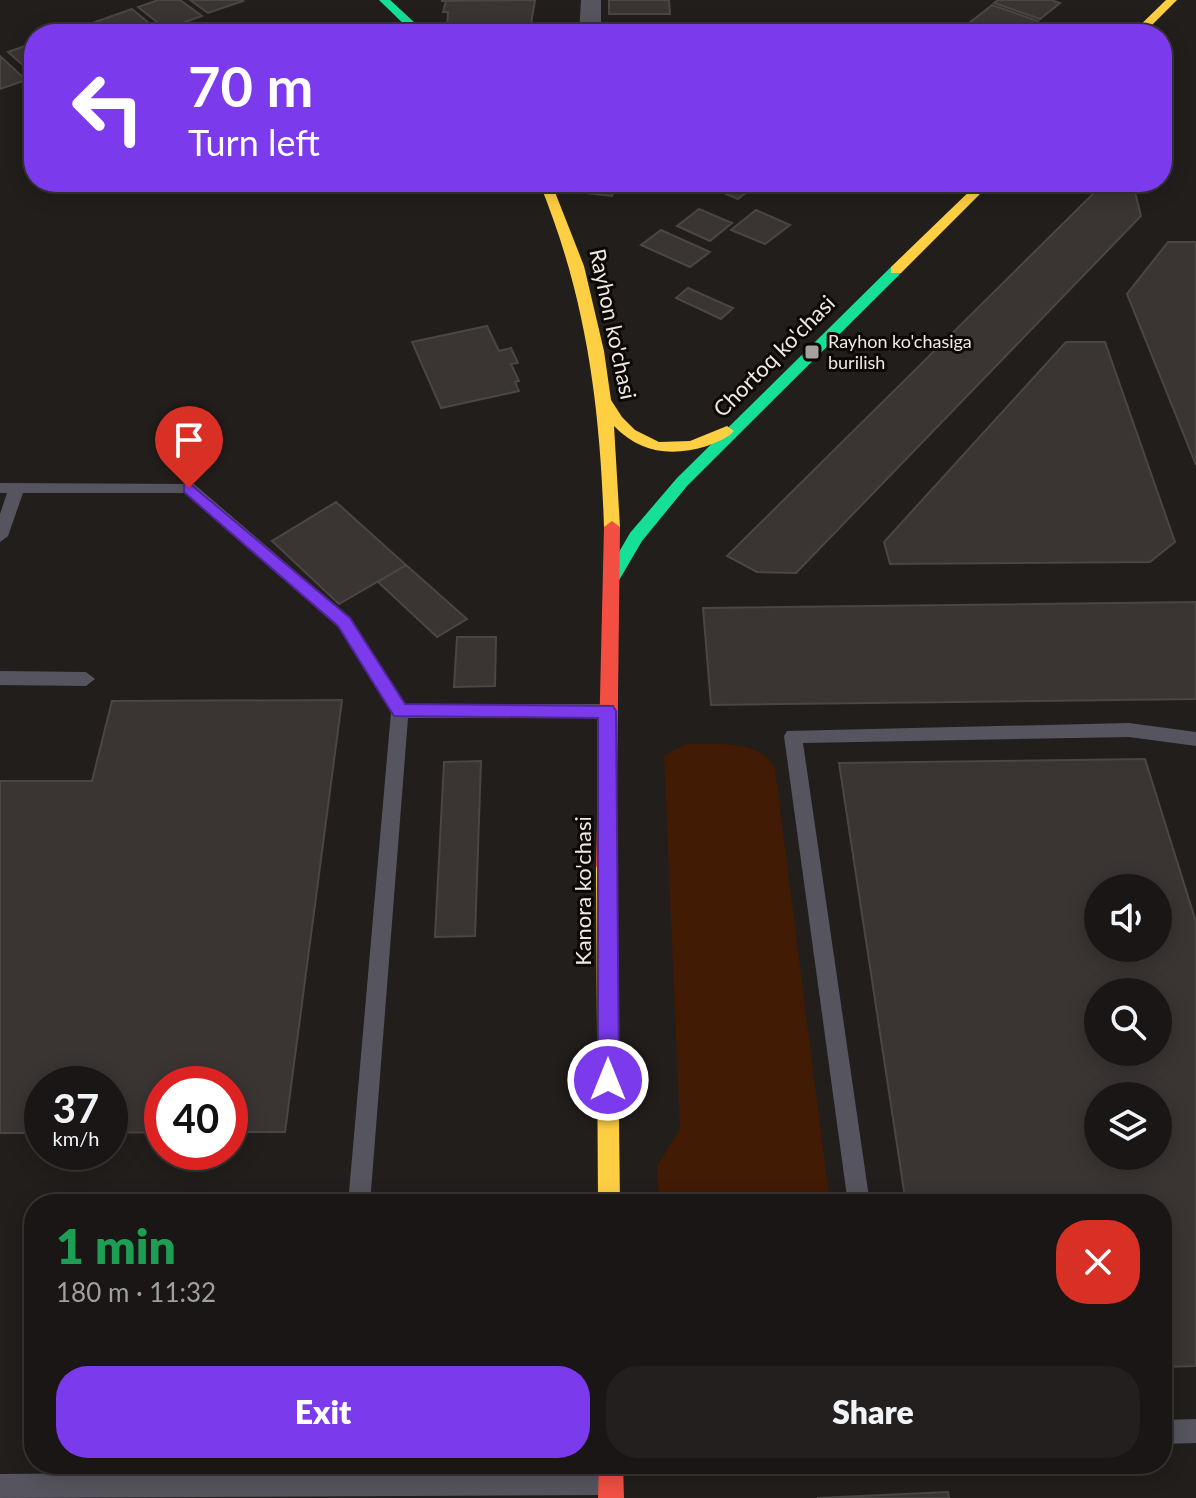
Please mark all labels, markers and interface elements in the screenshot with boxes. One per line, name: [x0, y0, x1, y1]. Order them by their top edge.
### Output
text: 70 m: [188, 52, 313, 119]
icon: left: [56, 56, 160, 160]
text: Turn left: [188, 120, 320, 164]
street label: Rayhon ko'chasi: [584, 246, 643, 402]
street label: Chortoq ko'chasi: [707, 289, 840, 422]
place label: Rayhon ko'chasiga burilish: [828, 330, 972, 373]
marker: Rayhon ko'chasiga burilish: [803, 343, 821, 361]
pin: [155, 406, 223, 488]
icon: arrive: [167, 418, 211, 462]
street label: Kanora ko'chasi: [569, 816, 596, 966]
map controls: [1084, 874, 1172, 1170]
button: sound: [1084, 874, 1172, 962]
button: search: [1084, 978, 1172, 1066]
position arrow: [566, 1038, 650, 1122]
speed limit sign: 40: [144, 1066, 248, 1170]
button: layers: [1084, 1082, 1172, 1170]
text: 37: [53, 1084, 99, 1132]
text: km/h: [53, 1126, 99, 1150]
text: 1 min: [56, 1217, 176, 1274]
button: close: [1056, 1220, 1140, 1304]
text: 180 m · 11:32: [56, 1276, 216, 1308]
button: Exit: [56, 1366, 590, 1458]
button: Share: [606, 1366, 1140, 1458]

